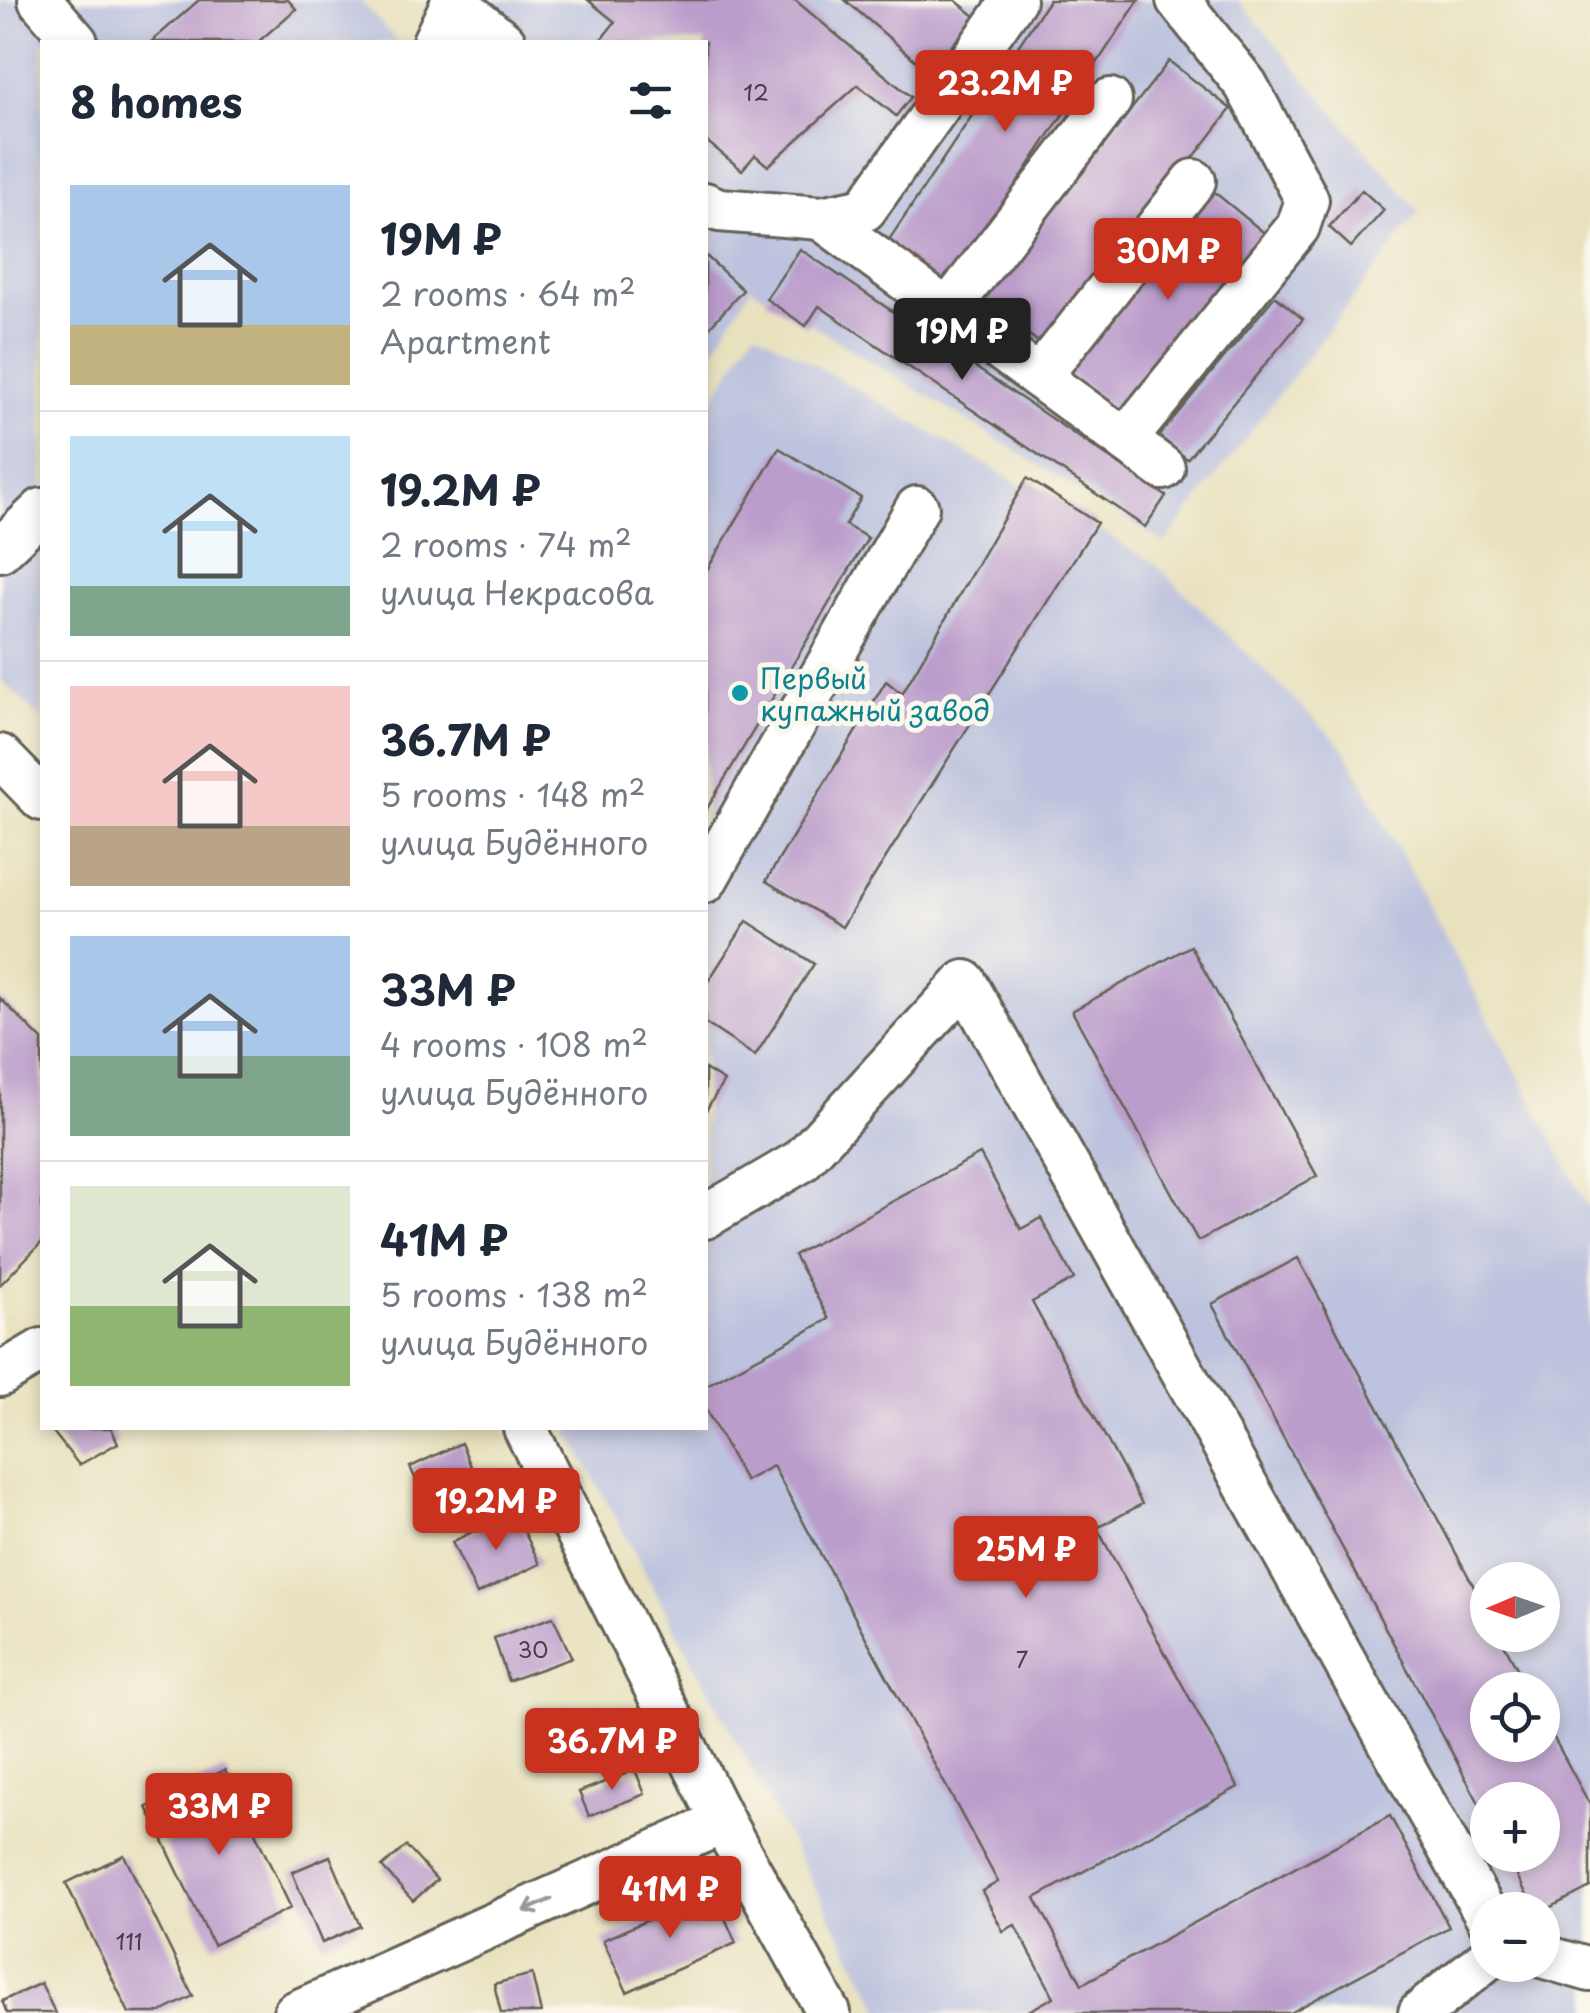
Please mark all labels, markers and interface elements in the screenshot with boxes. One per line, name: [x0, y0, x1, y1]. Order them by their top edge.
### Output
pin: 23.2M ₽: [913, 50, 1097, 135]
text: 23.2M ₽: [937, 58, 1073, 106]
text: 8 homes: [70, 69, 243, 132]
icon: filters: [623, 73, 678, 128]
house number: 12: [743, 75, 769, 108]
text: 19M ₽: [380, 206, 502, 269]
pin: 30M ₽: [1098, 218, 1238, 303]
icon: home: [150, 225, 270, 345]
text: 30M ₽: [1116, 226, 1220, 274]
text: 2 rooms · 64 m²: [380, 269, 636, 317]
pin: 19M ₽: [892, 298, 1032, 383]
text: 19M ₽: [916, 306, 1008, 354]
text: Apartment: [380, 317, 551, 365]
text: 19.2M ₽: [380, 457, 541, 520]
icon: home: [150, 476, 270, 596]
text: 2 rooms · 74 m²: [380, 520, 632, 568]
text: улица Некрасова: [380, 568, 654, 616]
place label: Первый купажный завод: [760, 656, 990, 731]
marker: Первый купажный завод: [729, 682, 751, 704]
text: 36.7M ₽: [380, 707, 551, 770]
icon: home: [150, 726, 270, 846]
text: 5 rooms · 148 m²: [380, 770, 645, 818]
text: улица Будённого: [380, 818, 648, 866]
text: 33M ₽: [380, 957, 516, 1020]
icon: home: [150, 976, 270, 1096]
text: 4 rooms · 108 m²: [380, 1020, 648, 1068]
text: улица Будённого: [380, 1068, 648, 1116]
text: 41M ₽: [380, 1207, 508, 1270]
icon: home: [150, 1226, 270, 1346]
text: 5 rooms · 138 m²: [380, 1270, 648, 1318]
text: улица Будённого: [380, 1318, 648, 1366]
pin: 19.2M ₽: [404, 1468, 588, 1553]
text: 19.2M ₽: [435, 1476, 557, 1524]
pin: 25M ₽: [956, 1516, 1096, 1601]
text: 25M ₽: [976, 1524, 1076, 1572]
north arrow: [1470, 1562, 1560, 1652]
map controls: [1470, 1562, 1560, 1982]
house number: 30: [518, 1632, 548, 1665]
house number: 7: [1016, 1642, 1028, 1675]
button: locate: [1470, 1672, 1560, 1762]
pin: 36.7M ₽: [520, 1708, 704, 1793]
text: 36.7M ₽: [547, 1716, 677, 1764]
pin: 33M ₽: [149, 1773, 289, 1858]
text: 33M ₽: [167, 1781, 271, 1829]
button: +: [1470, 1782, 1560, 1872]
pin: 41M ₽: [600, 1856, 740, 1941]
text: 41M ₽: [621, 1864, 719, 1912]
button: −: [1470, 1892, 1560, 1982]
one-way arrow: [524, 1896, 554, 1915]
house number: 111: [116, 1924, 142, 1957]

